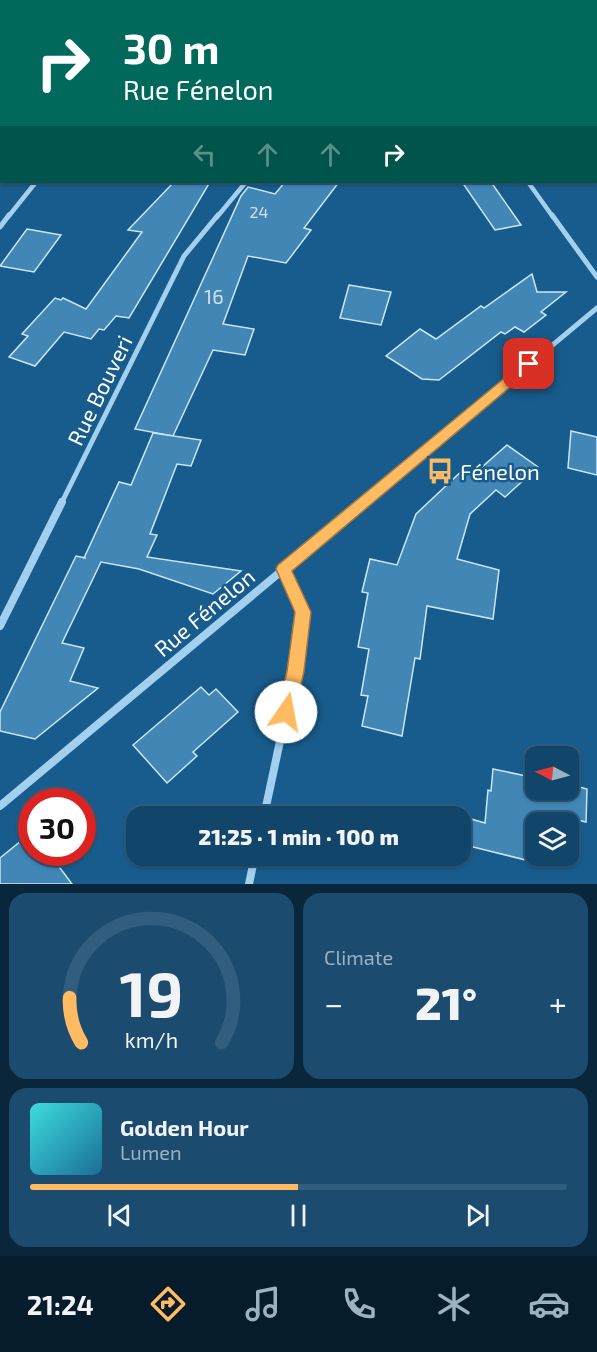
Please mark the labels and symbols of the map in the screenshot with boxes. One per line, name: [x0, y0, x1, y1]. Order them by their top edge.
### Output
house number: 24: [250, 202, 269, 221]
house number: 16: [204, 284, 224, 308]
street label: Rue Bouveri: [61, 331, 137, 449]
pin: [503, 338, 554, 389]
bus stop icon: Fénelon: [425, 456, 455, 486]
place label: Fénelon: [460, 458, 540, 484]
street label: Rue Fénelon: [149, 563, 259, 661]
position arrow: [254, 680, 318, 744]
north arrow: [525, 746, 579, 800]
speed limit sign: 30: [18, 788, 96, 866]

